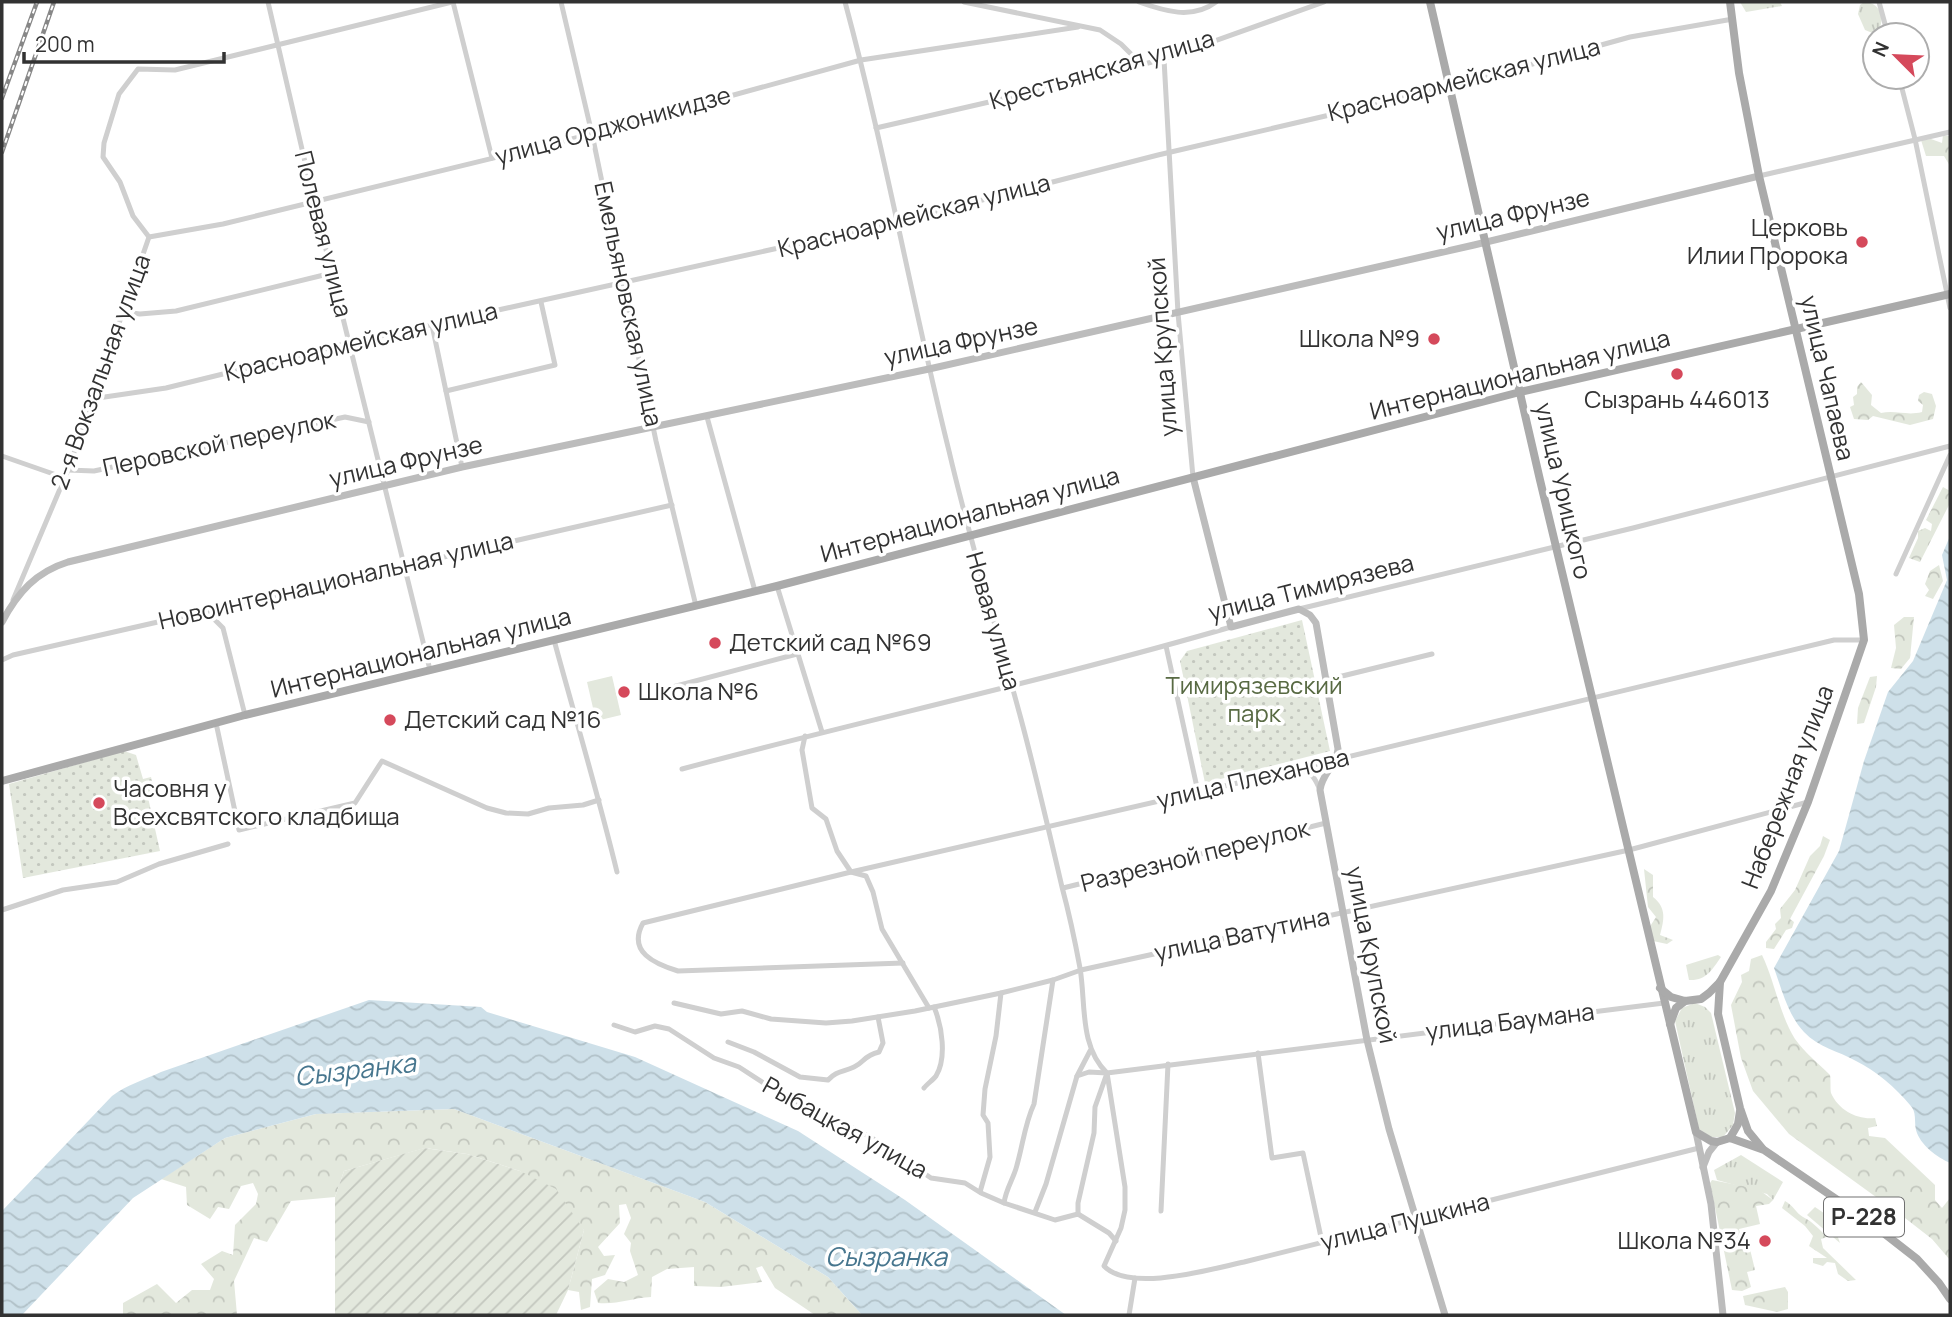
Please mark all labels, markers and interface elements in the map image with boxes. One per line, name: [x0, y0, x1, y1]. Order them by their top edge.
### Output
scale bar: [24, 21, 224, 65]
street label: Крестьянская улица: [985, 21, 1218, 116]
north arrow: [1861, 21, 1931, 91]
street label: Красноармейская улица: [1324, 29, 1603, 128]
text: 200 m: [35, 30, 95, 58]
text: N: [1866, 38, 1895, 61]
street label: улица Орджоникидзе: [491, 77, 734, 172]
street label: Полевая улица: [288, 147, 361, 320]
street label: Красноармейская улица: [774, 165, 1053, 264]
street label: Емельяновская улица: [587, 178, 672, 429]
street label: улица Фрунзе: [1433, 180, 1593, 247]
place label: Церковь Илии Пророка: [1687, 210, 1848, 271]
marker: Церковь Илии Пророка: [1854, 234, 1870, 250]
street label: 2-я Вокзальная улица: [42, 249, 157, 494]
street label: улица Крупской: [1139, 256, 1184, 438]
street label: улица Чапаева: [1793, 292, 1864, 464]
street label: Красноармейская улица: [221, 293, 501, 388]
street label: улица Фрунзе: [881, 308, 1041, 373]
street label: Интернациональная улица: [1366, 320, 1673, 427]
place label: Школа №9: [1299, 321, 1420, 354]
marker: Школа №9: [1426, 331, 1442, 347]
marker: Сызрань 446013: [1669, 366, 1685, 382]
place label: Сызрань 446013: [1584, 382, 1770, 415]
street label: улица Урицкого: [1528, 399, 1601, 582]
street label: Перовской переулок: [99, 402, 339, 483]
street label: улица Фрунзе: [326, 427, 486, 494]
street label: Интернациональная улица: [816, 458, 1123, 569]
street label: Новоинтернациональная улица: [155, 523, 516, 636]
street label: улица Тимирязева: [1204, 545, 1417, 628]
street label: Новая улица: [959, 547, 1030, 694]
street label: Интернациональная улица: [267, 598, 574, 705]
place label: Детский сад №69: [729, 625, 932, 658]
marker: Детский сад №69: [707, 635, 723, 651]
park label: Тимирязевский парк: [1165, 668, 1343, 729]
place label: Школа №6: [638, 674, 759, 707]
street label: Набережная улица: [1733, 680, 1841, 893]
marker: Школа №6: [616, 684, 632, 700]
place label: Детский сад №16: [404, 702, 601, 735]
marker: Детский сад №16: [382, 712, 398, 728]
street label: улица Плеханова: [1153, 739, 1352, 816]
place label: Часовня у Всехсвятского кладбища: [113, 771, 400, 832]
marker: Часовня у Всехсвятского кладбища: [91, 795, 107, 811]
street label: Разрезной переулок: [1077, 810, 1313, 899]
street label: улица Крупской: [1339, 863, 1406, 1046]
street label: улица Ватутина: [1151, 899, 1332, 968]
street label: улица Баумана: [1424, 994, 1596, 1047]
water label: Сызранка: [292, 1044, 419, 1094]
street label: Рыбацкая улица: [757, 1068, 934, 1186]
street label: улица Пушкина: [1317, 1184, 1493, 1257]
road number: Р-228: [1824, 1198, 1904, 1236]
place label: Школа №34: [1617, 1223, 1751, 1256]
marker: Школа №34: [1757, 1233, 1773, 1249]
water label: Сызранка: [825, 1238, 948, 1274]

